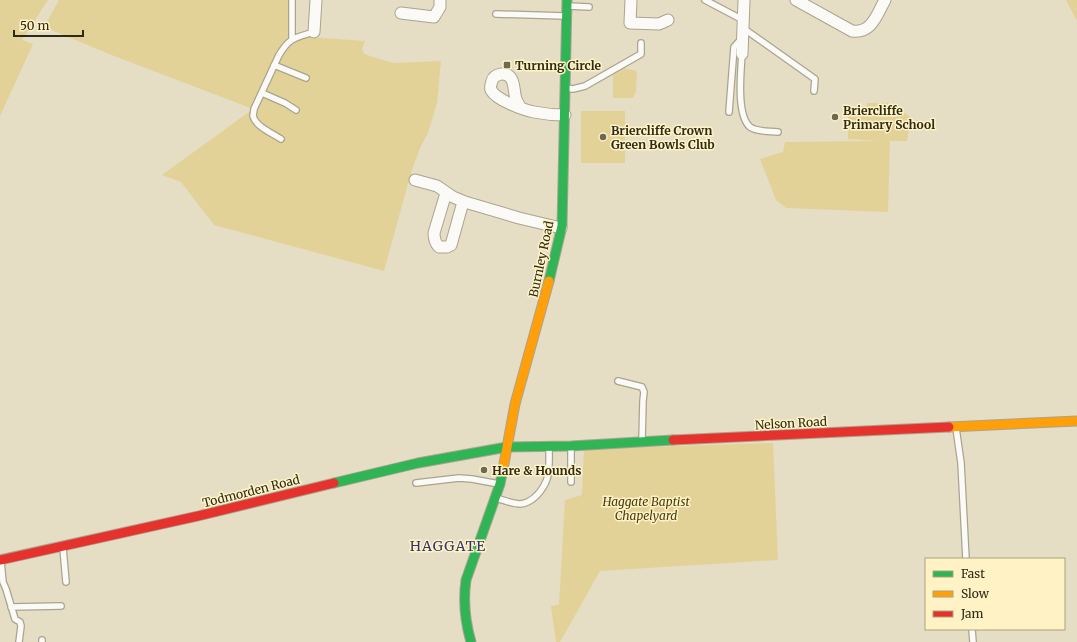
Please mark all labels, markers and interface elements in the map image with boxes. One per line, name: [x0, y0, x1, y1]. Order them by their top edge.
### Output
scale bar: [14, 12, 83, 38]
text: 50 m: [20, 18, 49, 33]
place label: Turning Circle: [515, 58, 602, 73]
marker: Turning Circle: [502, 60, 512, 70]
place label: Briercliffe Primary School: [843, 103, 935, 132]
marker: Briercliffe Primary School: [830, 112, 840, 122]
place label: Briercliffe Crown Green Bowls Club: [611, 123, 715, 152]
marker: Briercliffe Crown Green Bowls Club: [598, 132, 608, 142]
street label: Burnley Road: [526, 219, 556, 299]
street label: Nelson Road: [755, 414, 827, 432]
place label: Hare & Hounds: [492, 463, 581, 478]
marker: Hare & Hounds: [479, 465, 489, 475]
street label: Todmorden Road: [201, 472, 301, 510]
park label: Haggate Baptist Chapelyard: [601, 494, 690, 523]
district label: HAGGATE: [410, 537, 486, 555]
legend: [925, 558, 1065, 630]
text: Fast: [961, 566, 985, 581]
text: Slow: [961, 586, 990, 601]
text: Jam: [960, 606, 984, 621]

